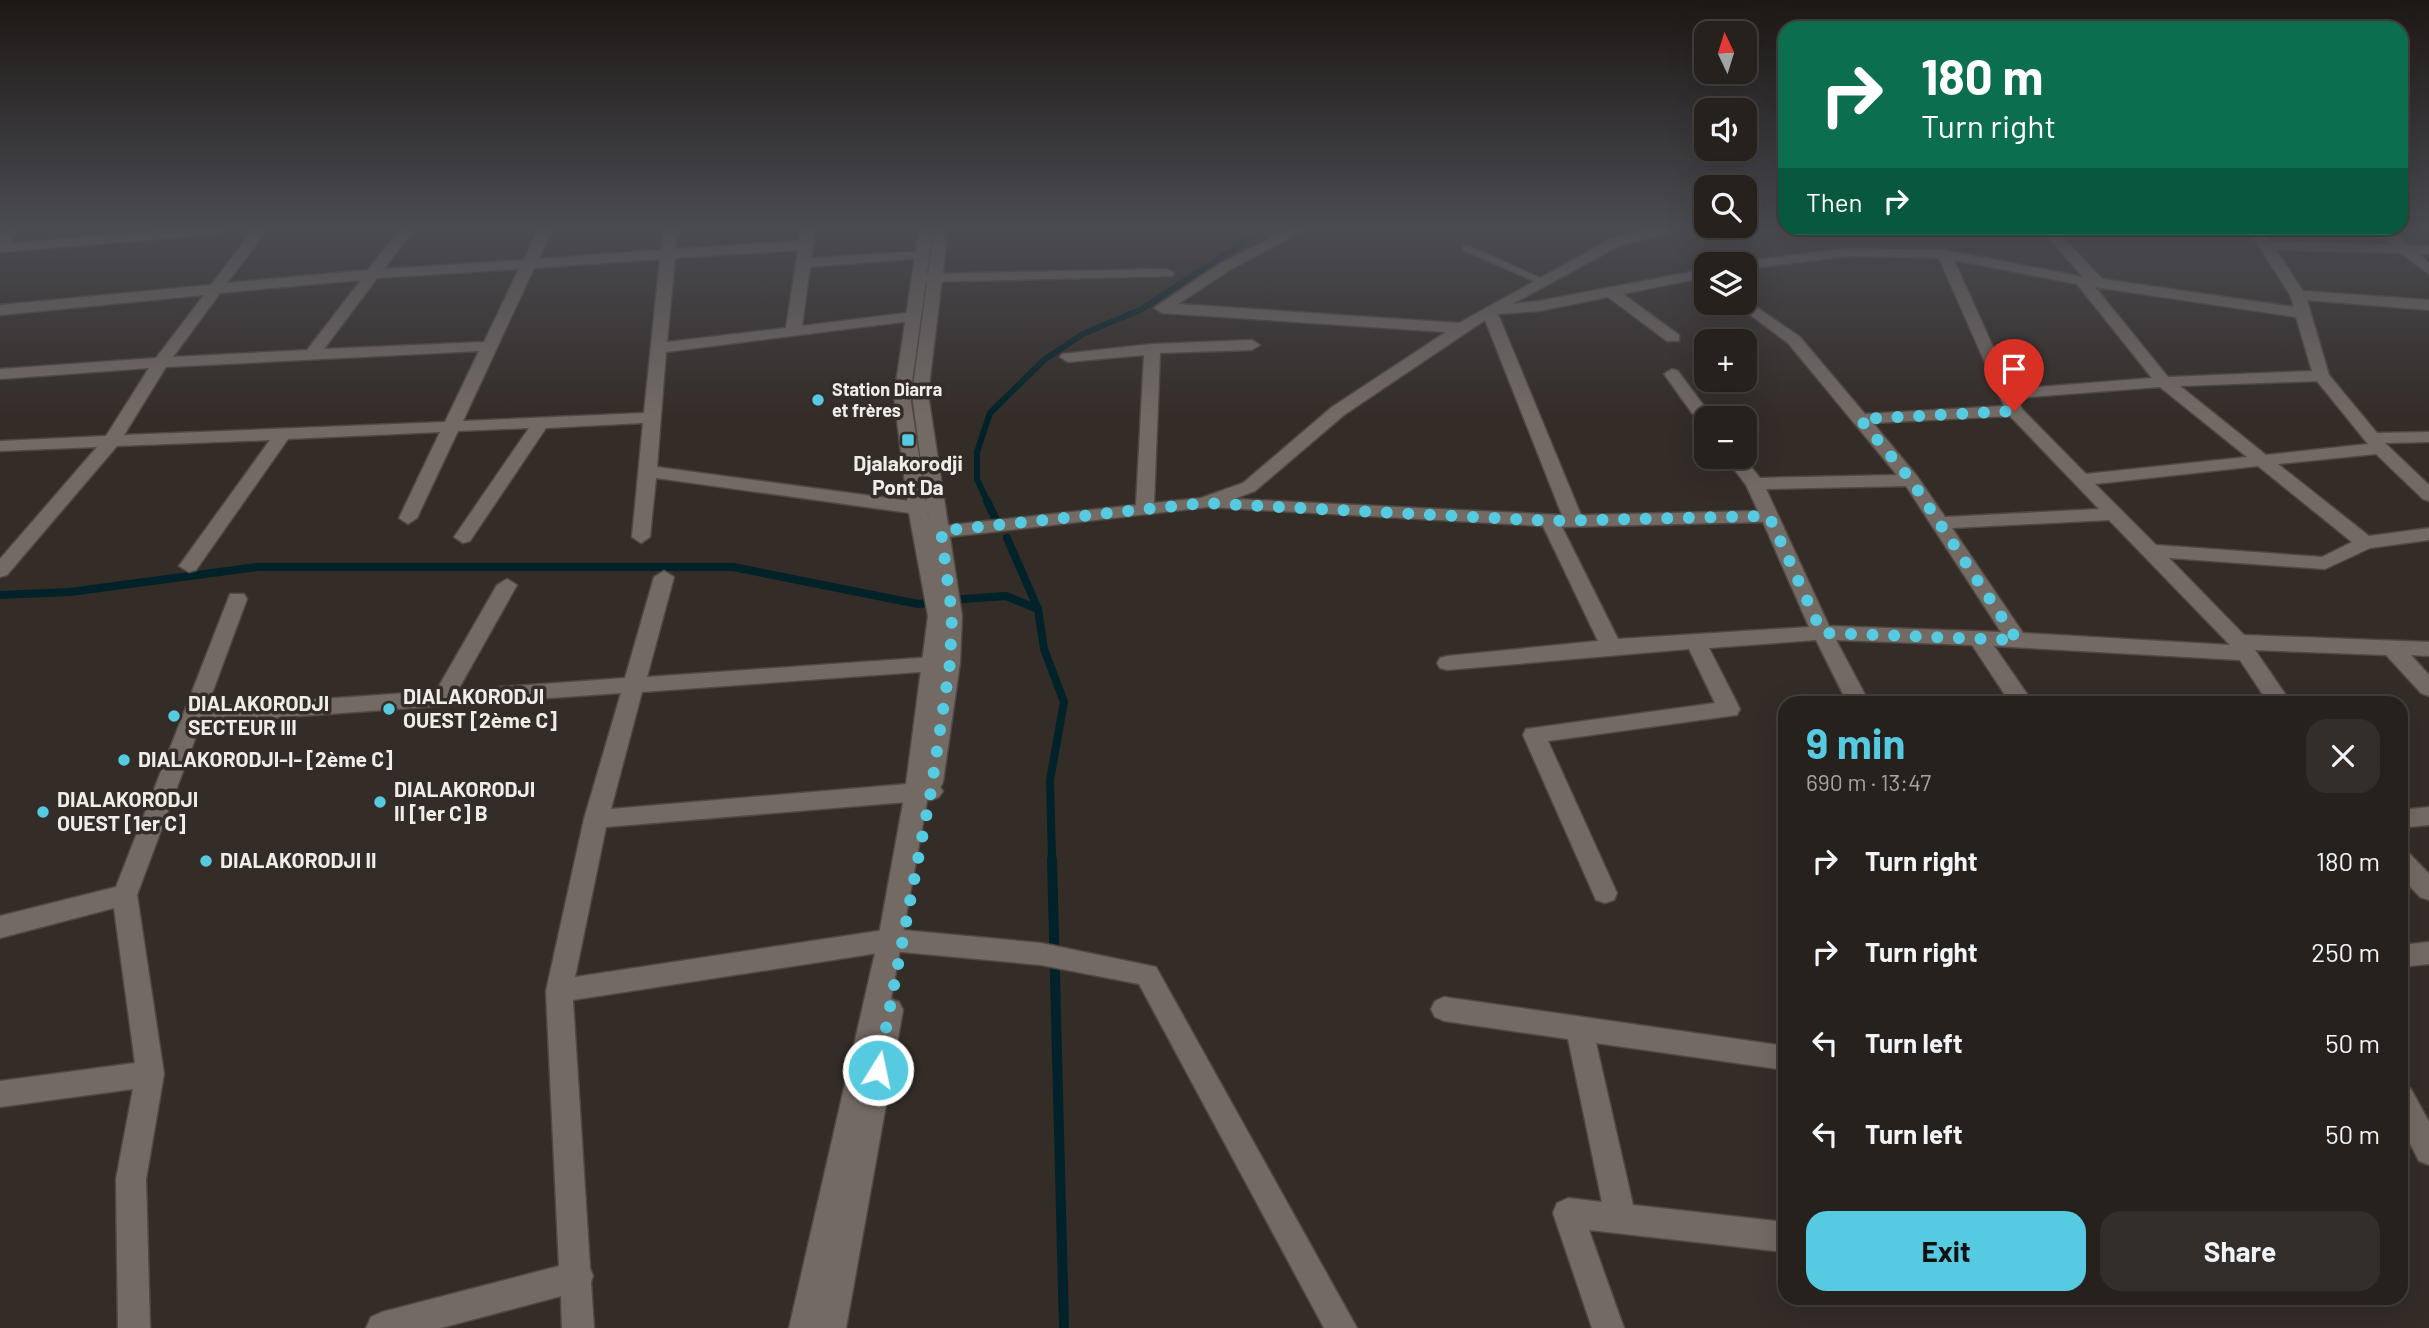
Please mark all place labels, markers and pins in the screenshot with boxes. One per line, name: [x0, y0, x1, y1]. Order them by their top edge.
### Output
pin: [1984, 339, 2044, 411]
place label: Station Diarra et frères: [832, 378, 942, 421]
marker: Station Diarra et frères: [810, 392, 826, 408]
marker: Djalakorodji Pont Da: [900, 432, 916, 448]
place label: Djalakorodji Pont Da: [853, 450, 963, 499]
place label: DIALAKORODJI OUEST [2ème C]: [403, 683, 557, 732]
place label: DIALAKORODJI SECTEUR III: [188, 690, 329, 739]
marker: DIALAKORODJI OUEST [2ème C]: [381, 701, 397, 717]
marker: DIALAKORODJI SECTEUR III: [166, 708, 182, 724]
place label: DIALAKORODJI-I- [2ème C]: [138, 746, 393, 771]
marker: DIALAKORODJI-I- [2ème C]: [116, 752, 132, 768]
place label: DIALAKORODJI II [1er C] B: [394, 776, 535, 825]
place label: DIALAKORODJI OUEST [1er C]: [57, 786, 198, 835]
marker: DIALAKORODJI II [1er C] B: [372, 794, 388, 810]
marker: DIALAKORODJI OUEST [1er C]: [35, 804, 51, 820]
place label: DIALAKORODJI II: [220, 847, 377, 872]
marker: DIALAKORODJI II: [198, 853, 214, 869]

